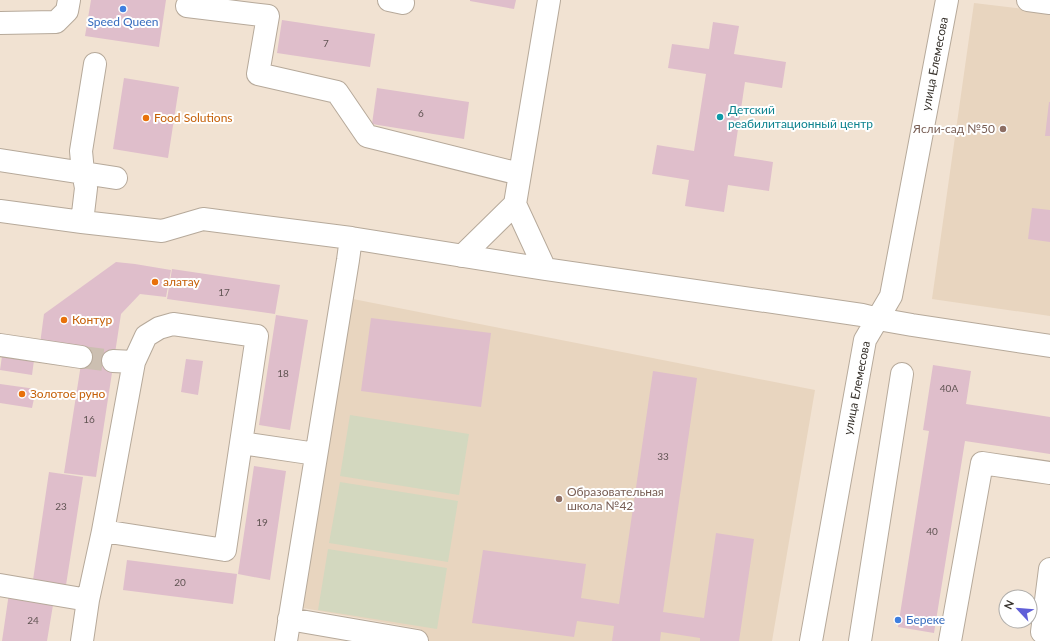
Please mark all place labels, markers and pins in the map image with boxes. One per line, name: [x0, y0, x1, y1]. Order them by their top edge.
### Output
marker: Speed Queen: [118, 4, 128, 14]
place label: Speed Queen: [87, 14, 159, 29]
place label: Детский реабилитационный центр: [728, 102, 873, 131]
place label: Food Solutions: [154, 110, 233, 125]
marker: Детский реабилитационный центр: [715, 112, 725, 122]
marker: Food Solutions: [141, 113, 151, 123]
place label: Ясли-сад №50: [912, 121, 995, 136]
marker: Ясли-сад №50: [998, 124, 1008, 134]
place label: алатау: [163, 274, 201, 289]
marker: алатау: [150, 277, 160, 287]
place label: Контур: [72, 312, 112, 327]
marker: Контур: [59, 315, 69, 325]
place label: Золотое руно: [30, 386, 106, 401]
marker: Золотое руно: [17, 389, 27, 399]
place label: Образовательная школа №42: [567, 484, 664, 513]
marker: Образовательная школа №42: [554, 494, 564, 504]
place label: Береке: [906, 612, 945, 627]
marker: Береке: [893, 615, 903, 625]

